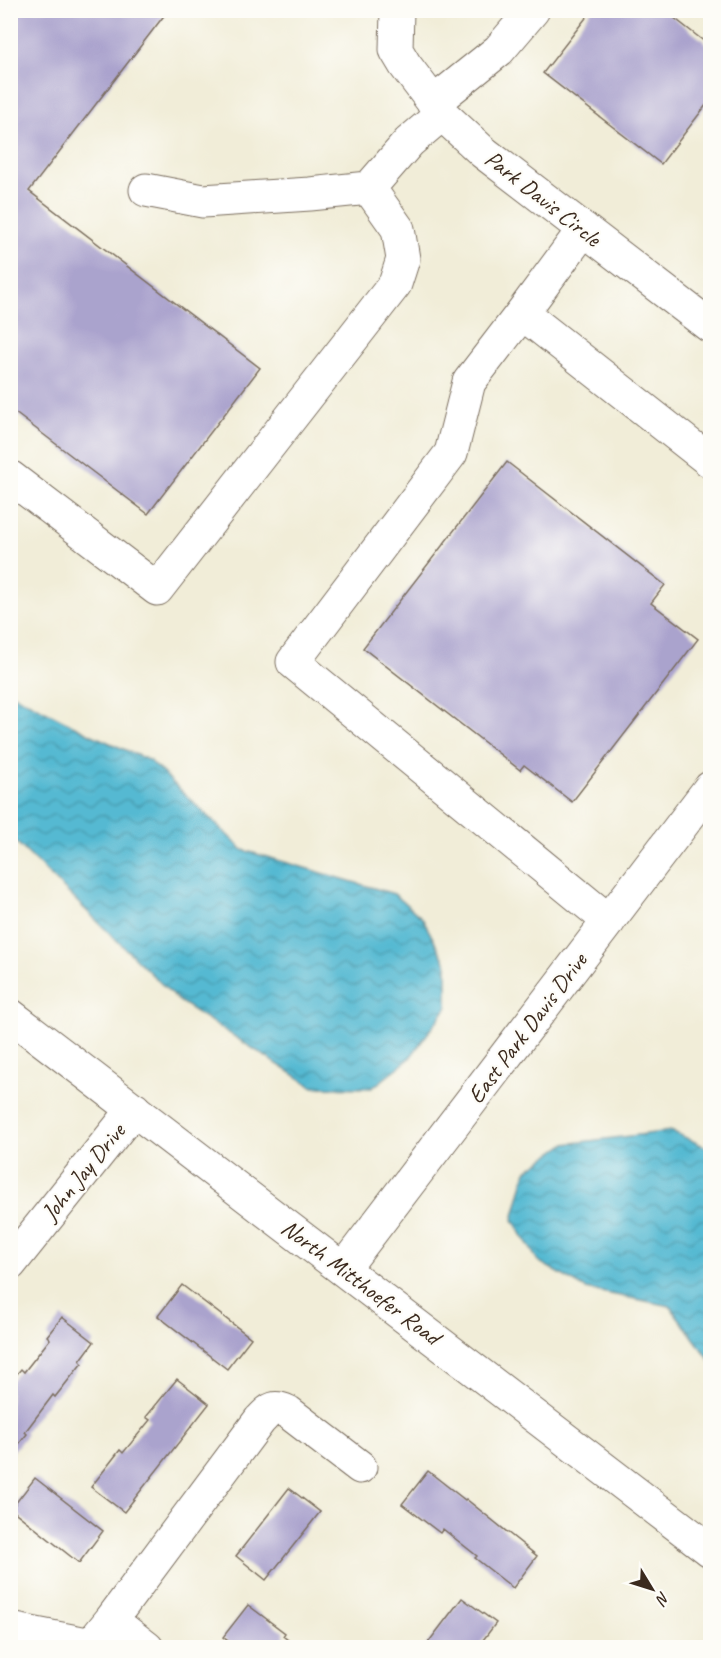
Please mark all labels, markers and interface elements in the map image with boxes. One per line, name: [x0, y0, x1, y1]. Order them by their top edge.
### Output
street label: Park Davis Circle: [479, 143, 609, 254]
street label: East Park Davis Drive: [461, 945, 595, 1109]
street label: John Jay Drive: [34, 1115, 133, 1228]
street label: North Mitthoefer Road: [276, 1212, 449, 1354]
north arrow: [622, 1559, 682, 1619]
text: N: [650, 1588, 674, 1610]

